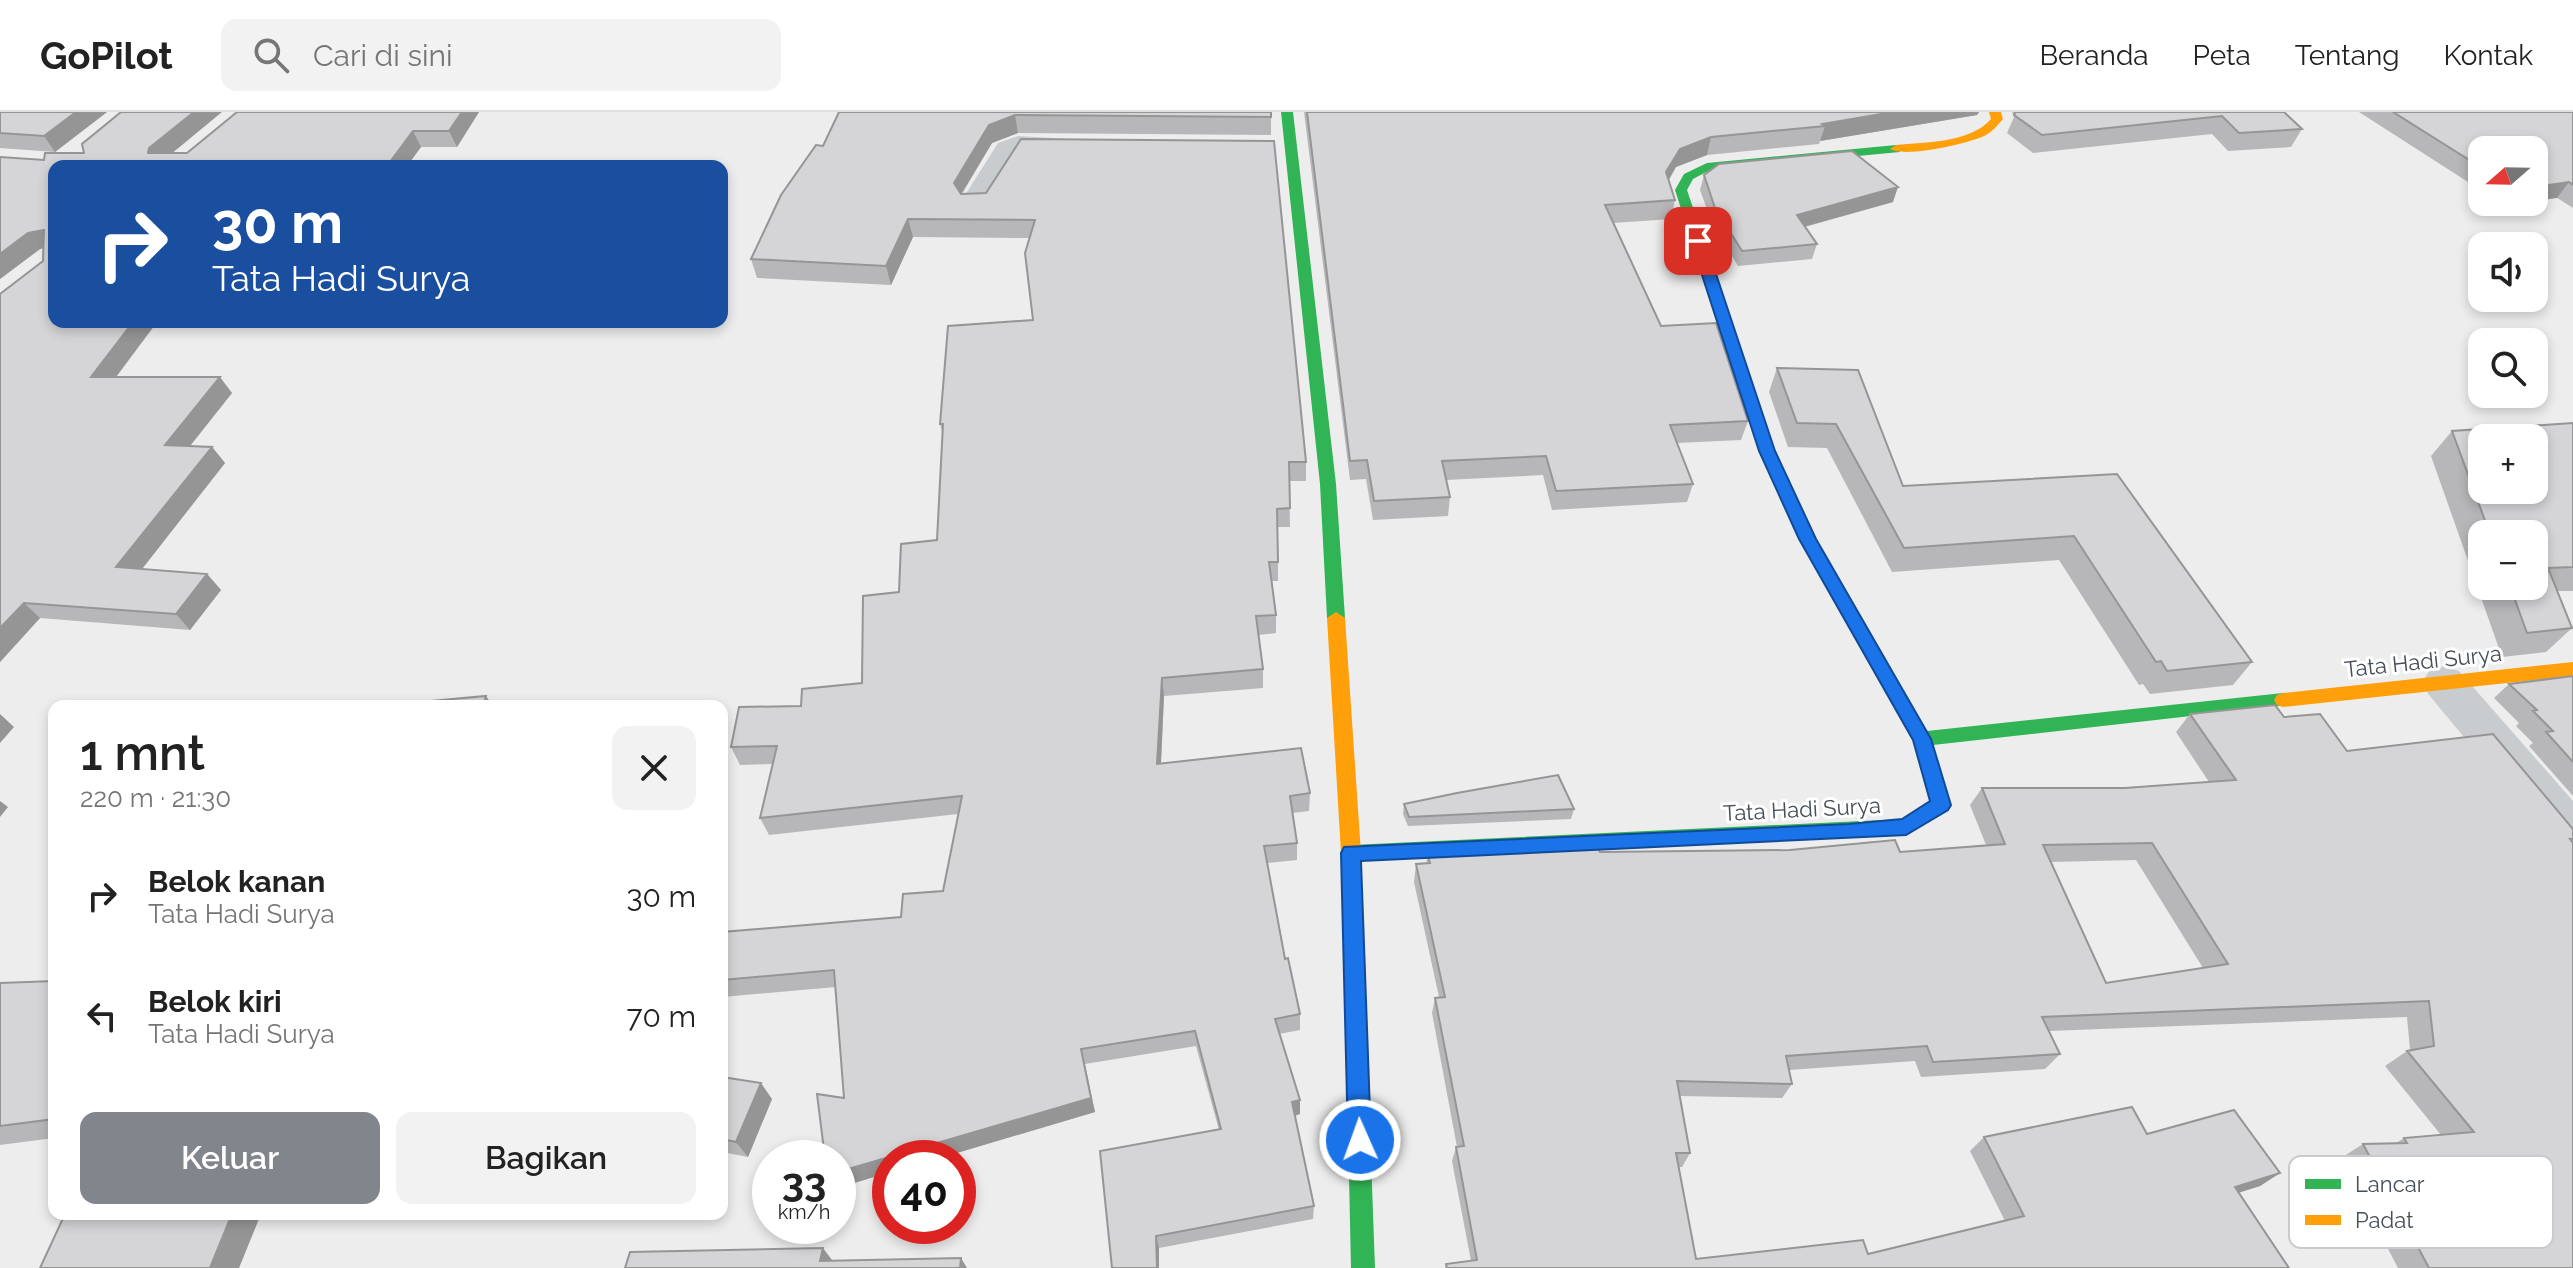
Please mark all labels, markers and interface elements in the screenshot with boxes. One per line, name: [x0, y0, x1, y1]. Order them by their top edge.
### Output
search box: [221, 19, 781, 91]
text: GoPilot: [40, 33, 173, 78]
icon: search: [249, 33, 293, 77]
text: Cari di sini: [313, 38, 453, 73]
text: Beranda: [2039, 39, 2149, 72]
text: Peta: [2193, 39, 2251, 72]
text: Tentang: [2295, 39, 2400, 72]
text: Kontak: [2444, 39, 2533, 72]
north arrow: [2468, 136, 2548, 216]
map controls: [2468, 136, 2548, 600]
text: 30 m: [212, 190, 343, 256]
icon: right: [80, 192, 184, 296]
pin: [1664, 207, 1732, 275]
icon: arrive: [1676, 219, 1720, 263]
button: sound: [2468, 232, 2548, 312]
text: Tata Hadi Surya: [212, 257, 470, 299]
button: search: [2468, 328, 2548, 408]
button: +: [2468, 424, 2548, 504]
button: −: [2468, 520, 2548, 600]
street label: Tata Hadi Surya: [2343, 640, 2503, 682]
text: 1 mnt: [80, 725, 205, 781]
button: close: [612, 726, 696, 810]
text: 220 m · 21:30: [80, 783, 231, 813]
street label: Tata Hadi Surya: [1722, 792, 1882, 826]
text: Belok kanan: [148, 864, 325, 899]
icon: right: [80, 874, 124, 918]
text: 30 m: [626, 879, 696, 914]
text: Tata Hadi Surya: [148, 899, 335, 929]
text: Belok kiri: [148, 984, 282, 1019]
icon: left: [80, 994, 124, 1038]
text: 70 m: [626, 999, 696, 1034]
text: Tata Hadi Surya: [148, 1019, 335, 1049]
position arrow: [1318, 1098, 1402, 1182]
button: Keluar: [80, 1112, 380, 1204]
button: Bagikan: [396, 1112, 696, 1204]
speed limit sign: 40: [872, 1140, 976, 1244]
legend: [2289, 1156, 2553, 1248]
text: 33: [782, 1158, 826, 1205]
text: Lancar: [2355, 1171, 2425, 1197]
text: km/h: [778, 1200, 830, 1224]
text: Padat: [2355, 1207, 2414, 1233]

